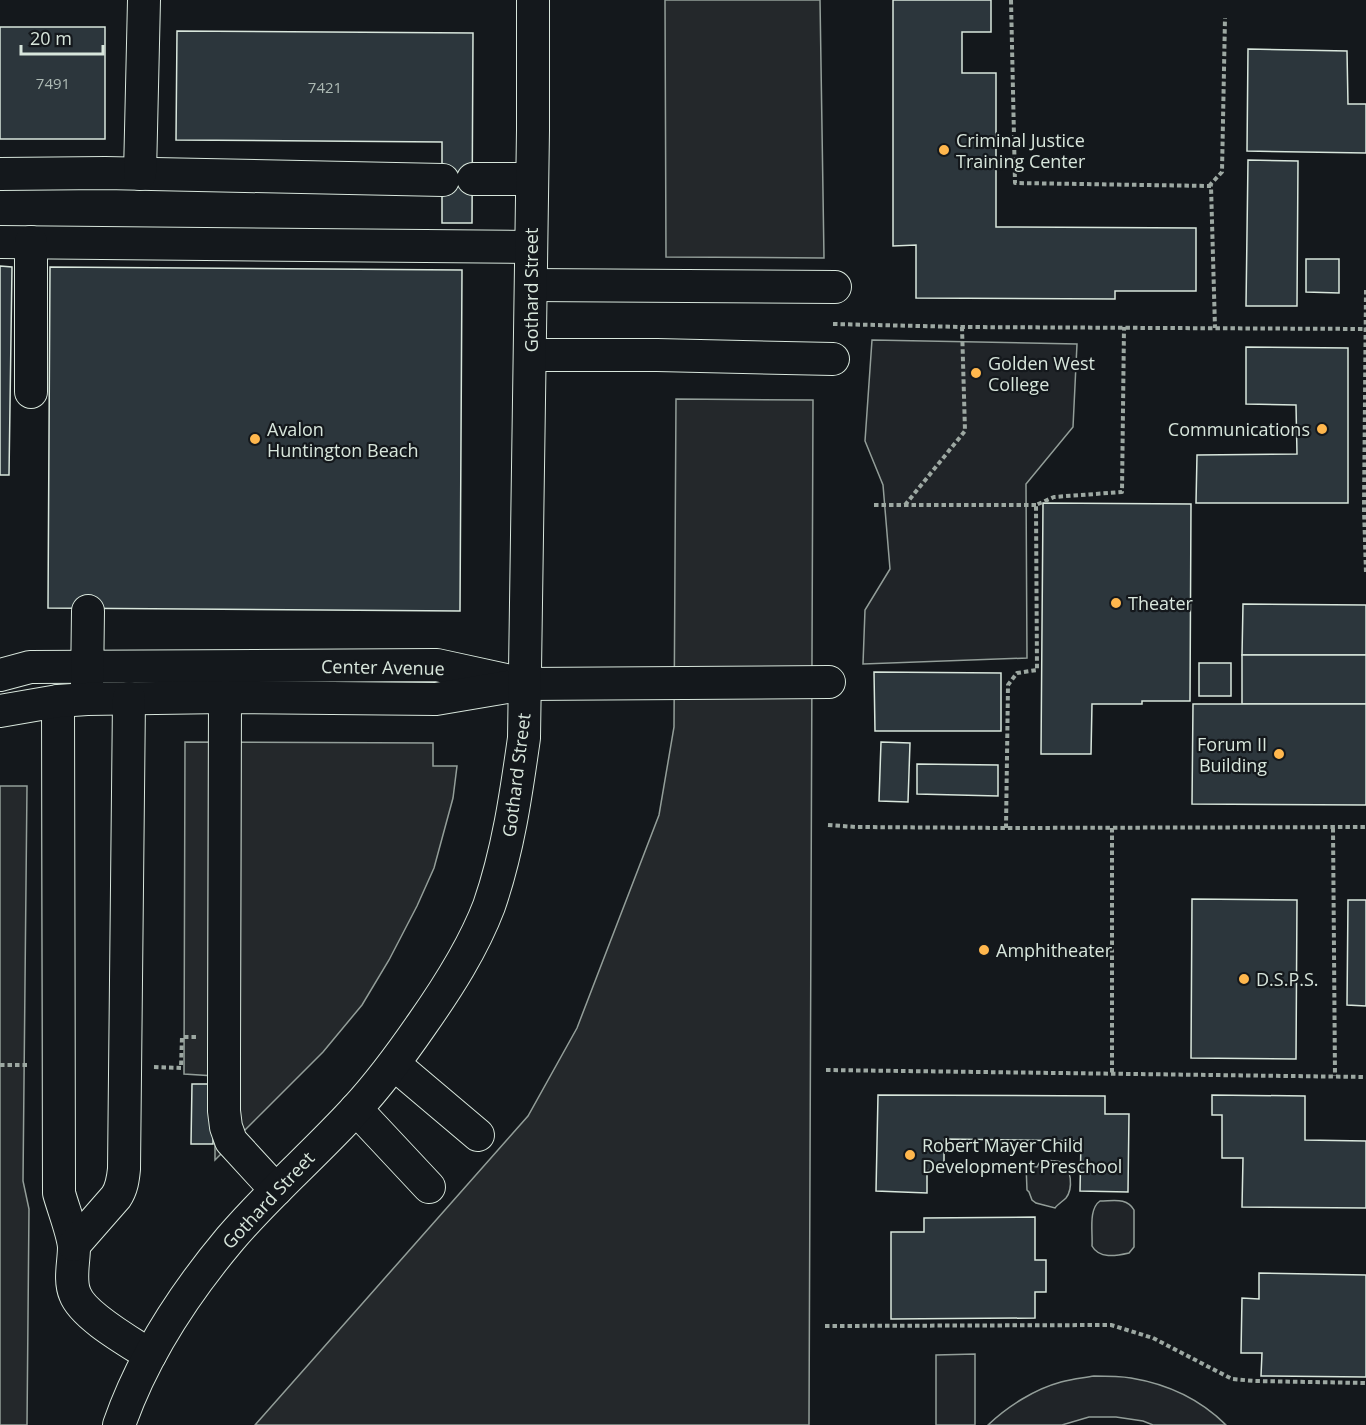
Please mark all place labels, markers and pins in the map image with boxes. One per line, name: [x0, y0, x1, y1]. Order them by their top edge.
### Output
place label: Criminal Justice Training Center: [956, 128, 1086, 173]
marker: Criminal Justice Training Center: [937, 143, 951, 157]
place label: Golden West College: [988, 351, 1095, 396]
marker: Golden West College: [969, 366, 983, 380]
place label: Avalon Huntington Beach: [267, 417, 418, 462]
place label: Communications: [1168, 417, 1310, 441]
marker: Communications: [1315, 422, 1329, 436]
marker: Avalon Huntington Beach: [248, 432, 262, 446]
place label: Theater: [1128, 591, 1194, 615]
marker: Theater: [1109, 596, 1123, 610]
place label: Forum II Building: [1197, 732, 1267, 777]
marker: Forum II Building: [1272, 747, 1286, 761]
place label: Amphitheater: [996, 938, 1113, 962]
marker: Amphitheater: [977, 943, 991, 957]
place label: D.S.P.S.: [1256, 967, 1319, 991]
marker: D.S.P.S.: [1237, 972, 1251, 986]
place label: Robert Mayer Child Development Preschool: [922, 1133, 1122, 1178]
marker: Robert Mayer Child Development Preschool: [903, 1148, 917, 1162]

